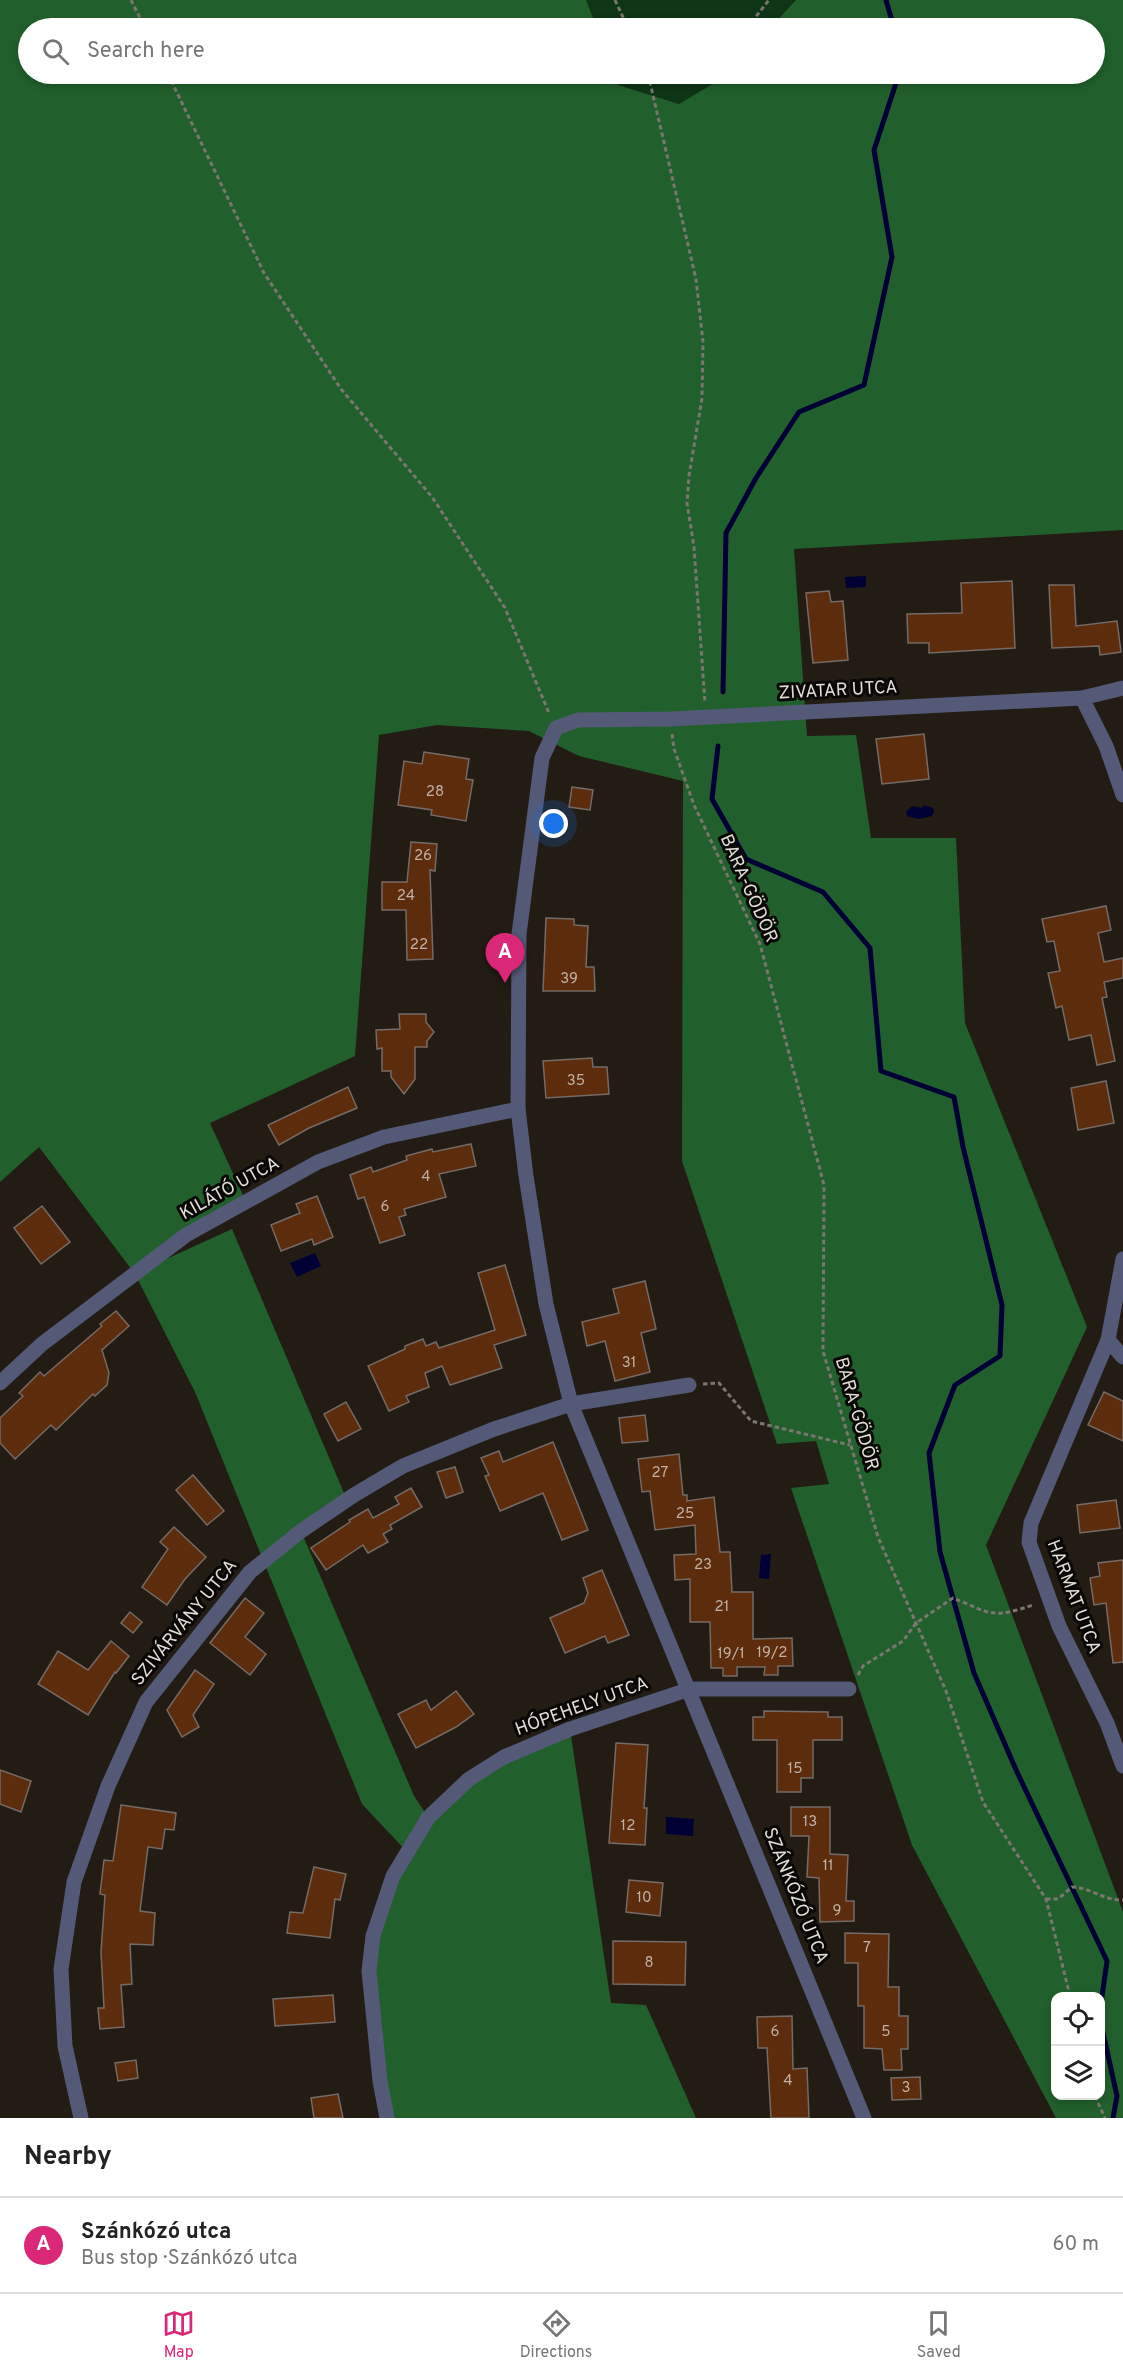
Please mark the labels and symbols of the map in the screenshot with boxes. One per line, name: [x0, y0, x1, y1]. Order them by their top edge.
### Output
street label: ZIVATAR UTCA: [778, 676, 898, 706]
house number: 28: [426, 783, 444, 802]
your location: [539, 809, 568, 838]
street label: BARA-GÖDÖR: [714, 830, 784, 947]
house number: 26: [414, 847, 432, 866]
house number: 24: [397, 887, 415, 906]
pin: A: [486, 934, 524, 983]
house number: 22: [410, 936, 428, 955]
house number: 39: [560, 970, 578, 989]
house number: 35: [567, 1072, 585, 1091]
street label: KILÁTÓ UTCA: [175, 1150, 284, 1226]
house number: 4: [421, 1168, 431, 1187]
house number: 6: [381, 1198, 390, 1217]
house number: 31: [622, 1354, 636, 1373]
street label: BARA-GÖDÖR: [829, 1354, 885, 1473]
house number: 27: [652, 1464, 669, 1483]
house number: 25: [676, 1505, 694, 1524]
street label: HARMAT UTCA: [1041, 1537, 1105, 1657]
street label: SZIVÁRVÁNY UTCA: [125, 1554, 243, 1691]
house number: 23: [694, 1556, 712, 1575]
house number: 21: [715, 1598, 729, 1617]
house number: 19/2: [756, 1644, 788, 1663]
house number: 19/1: [717, 1645, 745, 1664]
street label: HÓPEHELY UTCA: [512, 1670, 652, 1742]
house number: 15: [788, 1760, 802, 1779]
house number: 13: [803, 1813, 817, 1832]
house number: 12: [621, 1817, 635, 1836]
street label: SZÁNKÓZÓ UTCA: [757, 1824, 835, 1968]
house number: 11: [822, 1857, 834, 1876]
house number: 10: [636, 1889, 652, 1908]
house number: 9: [833, 1902, 841, 1921]
house number: 7: [863, 1939, 871, 1958]
house number: 8: [644, 1954, 654, 1973]
house number: 6: [771, 2023, 780, 2042]
house number: 5: [881, 2023, 891, 2042]
house number: 4: [783, 2072, 793, 2091]
house number: 3: [901, 2079, 911, 2098]

